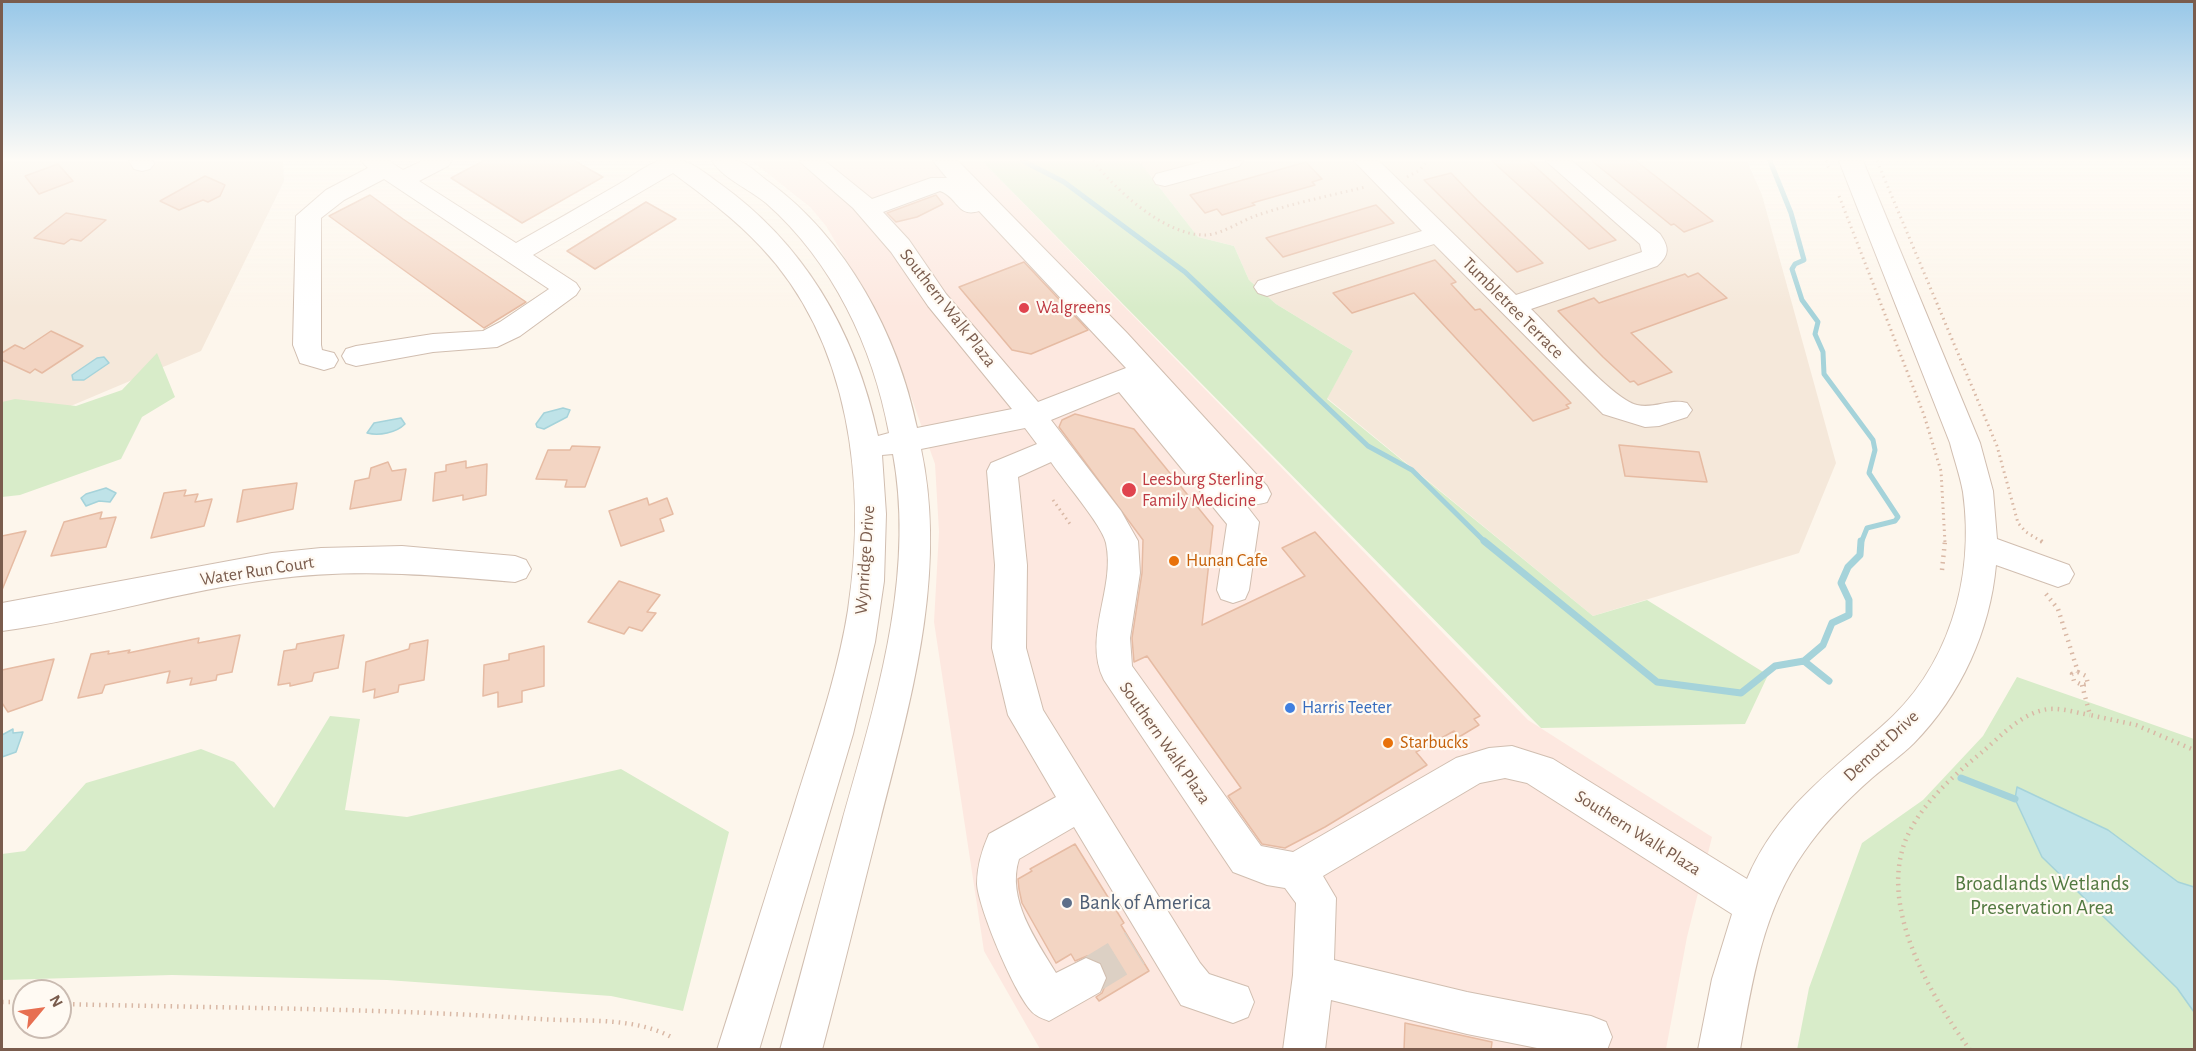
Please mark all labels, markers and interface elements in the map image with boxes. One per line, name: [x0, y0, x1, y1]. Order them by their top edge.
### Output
street label: Southern Walk Plaza: [895, 244, 1001, 372]
street label: Tumbletree Terrace: [1458, 253, 1568, 363]
place label: Walgreens: [1036, 297, 1111, 319]
marker: Walgreens: [1017, 301, 1031, 315]
place label: Leesburg Sterling Family Medicine: [1142, 469, 1263, 512]
marker: Leesburg Sterling Family Medicine: [1120, 481, 1138, 499]
street label: Wynridge Drive: [850, 505, 880, 615]
place label: Hunan Cafe: [1186, 550, 1268, 572]
street label: Water Run Court: [198, 551, 316, 591]
marker: Hunan Cafe: [1167, 554, 1181, 568]
street label: Southern Walk Plaza: [1115, 678, 1215, 808]
place label: Harris Teeter: [1302, 697, 1392, 719]
marker: Harris Teeter: [1283, 701, 1297, 715]
street label: Demott Drive: [1839, 706, 1923, 786]
place label: Starbucks: [1400, 732, 1468, 754]
marker: Starbucks: [1381, 736, 1395, 750]
street label: Southern Walk Plaza: [1571, 786, 1705, 880]
park label: Broadlands Wetlands Preservation Area: [1955, 871, 2129, 921]
place label: Bank of America: [1079, 890, 1211, 916]
marker: Bank of America: [1060, 896, 1074, 910]
north arrow: [12, 979, 72, 1039]
text: N: [46, 992, 66, 1010]

